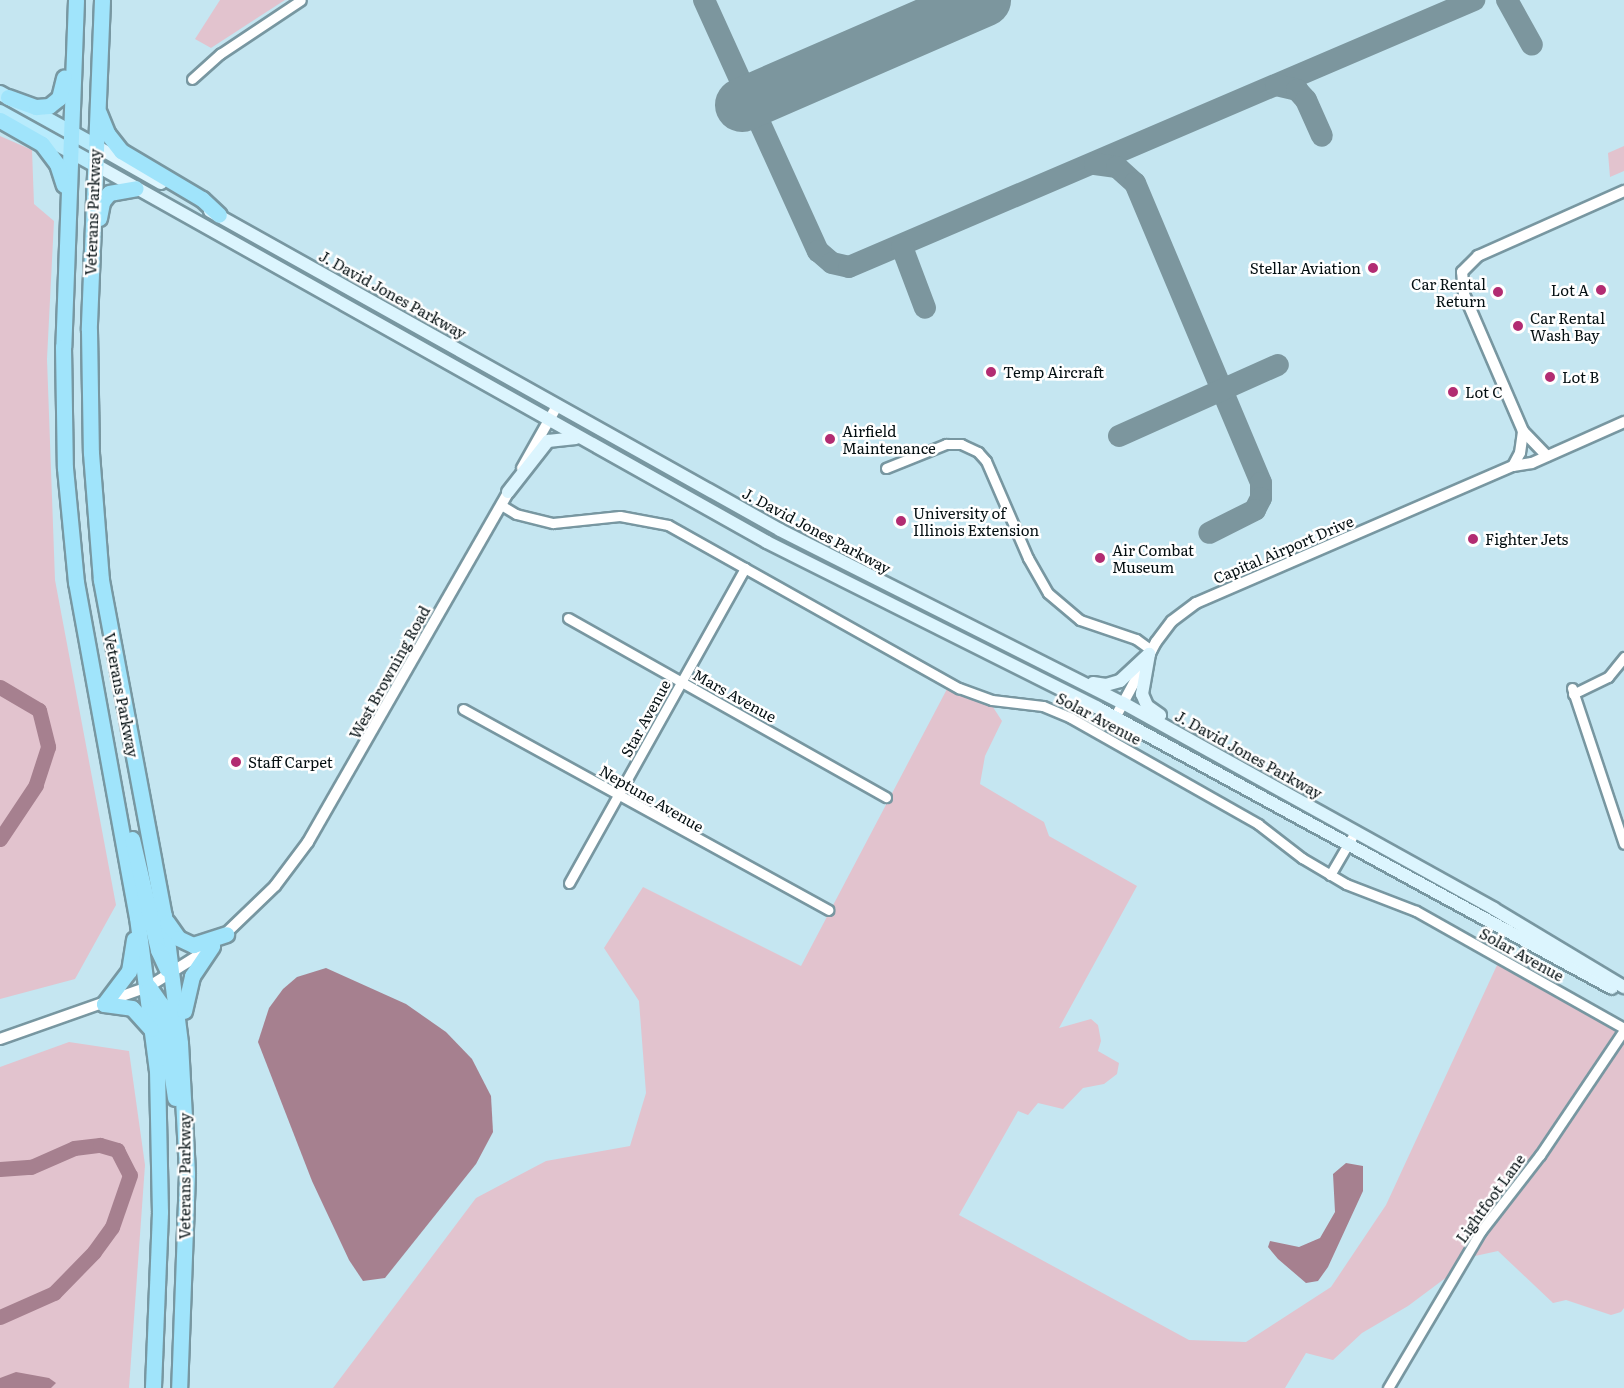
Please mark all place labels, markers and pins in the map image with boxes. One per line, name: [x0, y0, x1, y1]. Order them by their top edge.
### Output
place label: Stellar Aviation: [1250, 259, 1361, 277]
marker: Stellar Aviation: [1366, 261, 1380, 275]
place label: Car Rental Return: [1411, 274, 1486, 309]
place label: Lot A: [1551, 281, 1589, 299]
marker: Lot A: [1594, 283, 1608, 297]
marker: Car Rental Return: [1491, 285, 1505, 299]
place label: Car Rental Wash Bay: [1530, 308, 1605, 343]
marker: Car Rental Wash Bay: [1511, 319, 1525, 333]
place label: Temp Aircraft: [1003, 363, 1104, 381]
marker: Temp Aircraft: [984, 365, 998, 379]
place label: Lot B: [1562, 368, 1599, 386]
marker: Lot B: [1543, 370, 1557, 384]
place label: Lot C: [1465, 383, 1503, 401]
marker: Lot C: [1446, 385, 1460, 399]
place label: Airfield Maintenance: [842, 421, 936, 456]
marker: Airfield Maintenance: [823, 432, 837, 446]
place label: University of Illinois Extension: [913, 503, 1039, 538]
marker: University of Illinois Extension: [894, 514, 908, 528]
place label: Fighter Jets: [1485, 530, 1568, 548]
marker: Fighter Jets: [1466, 532, 1480, 546]
place label: Air Combat Museum: [1112, 540, 1194, 575]
marker: Air Combat Museum: [1093, 551, 1107, 565]
place label: Staff Carpet: [248, 753, 333, 771]
marker: Staff Carpet: [229, 755, 243, 769]

